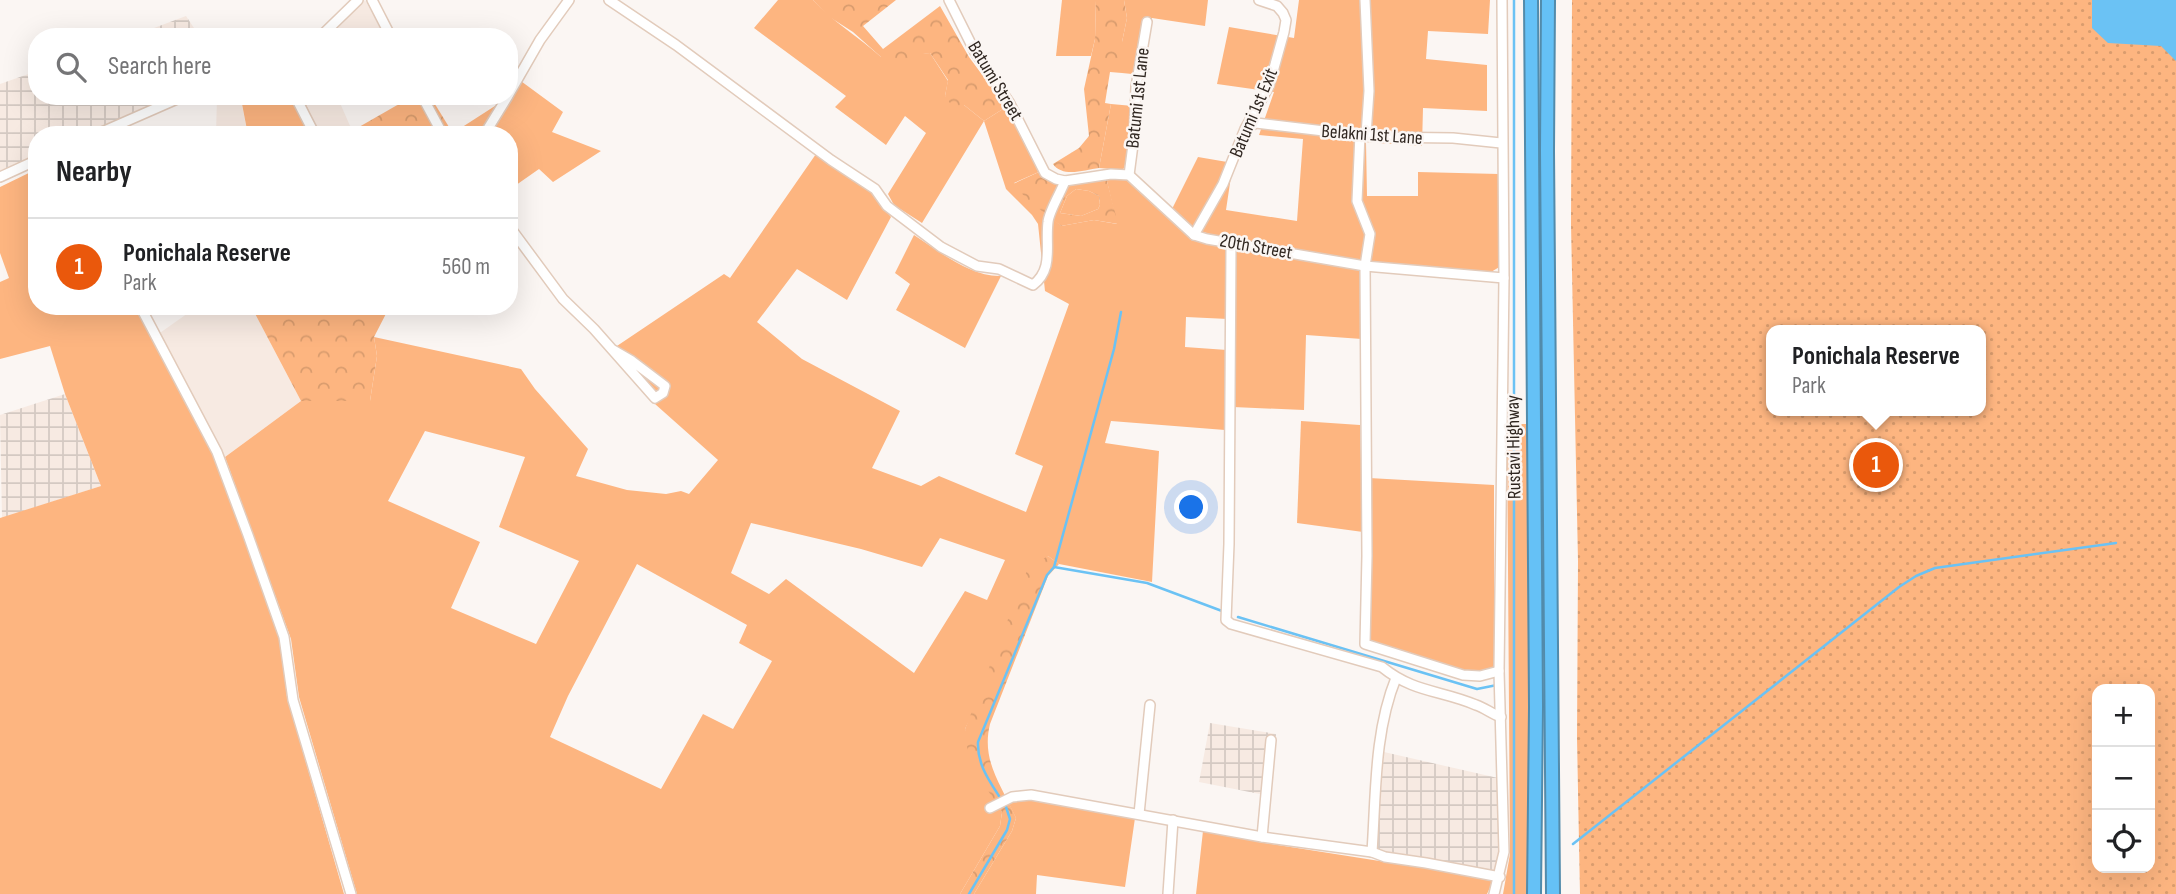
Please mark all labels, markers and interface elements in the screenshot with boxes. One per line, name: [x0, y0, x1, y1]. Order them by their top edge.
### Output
search box: [28, 28, 518, 105]
street label: Batumi Street: [962, 37, 1028, 125]
street label: Batumi 1st Lane: [1121, 47, 1155, 149]
icon: search: [52, 48, 90, 86]
text: Search here: [108, 51, 211, 82]
street label: Batumi 1st Exit: [1225, 65, 1283, 161]
street label: Belakni 1st Lane: [1321, 120, 1423, 150]
text: Nearby: [56, 154, 132, 190]
street label: 20th Street: [1218, 229, 1294, 265]
text: Ponichala Reserve: [123, 238, 291, 269]
text: 1: [74, 253, 84, 281]
text: 560 m: [442, 253, 490, 281]
text: Park: [123, 269, 157, 297]
popup: [1766, 325, 1986, 416]
text: Ponichala Reserve: [1792, 341, 1960, 372]
text: Park: [1792, 372, 1826, 400]
street label: Rustavi Highway: [1502, 394, 1526, 499]
pin: 1: [1853, 439, 1899, 491]
your location: [1174, 490, 1208, 524]
map controls: [2092, 684, 2155, 873]
button: +: [2092, 684, 2155, 747]
button: −: [2092, 747, 2155, 810]
button: locate: [2092, 810, 2155, 873]

